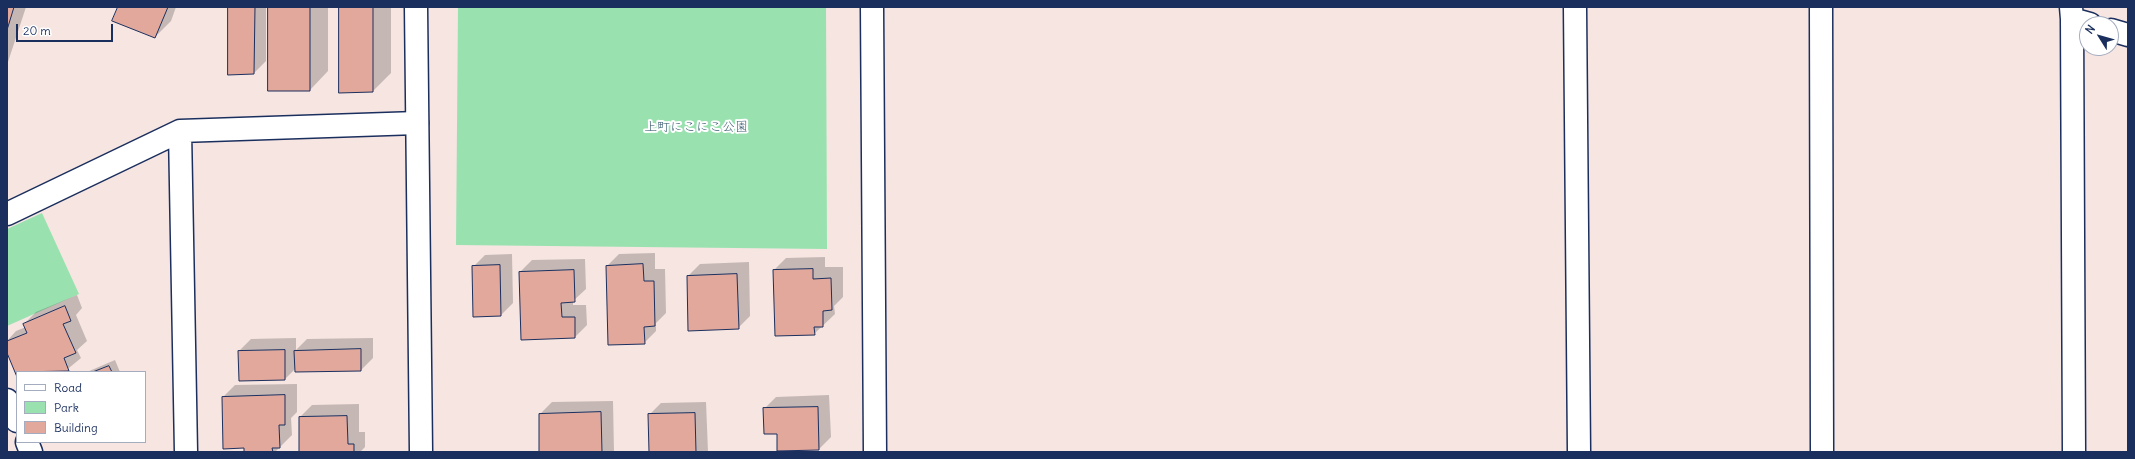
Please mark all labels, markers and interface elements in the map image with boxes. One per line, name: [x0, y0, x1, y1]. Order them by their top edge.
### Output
scale bar: [18, 16, 115, 42]
north arrow: [2079, 16, 2119, 56]
text: N: [2082, 22, 2098, 37]
text: 20 m: [23, 23, 51, 38]
park label: 上町にこにこ公園: [644, 119, 748, 135]
legend: [16, 371, 146, 443]
text: Road: [54, 380, 82, 395]
text: Park: [54, 400, 79, 415]
text: Building: [54, 420, 98, 435]

